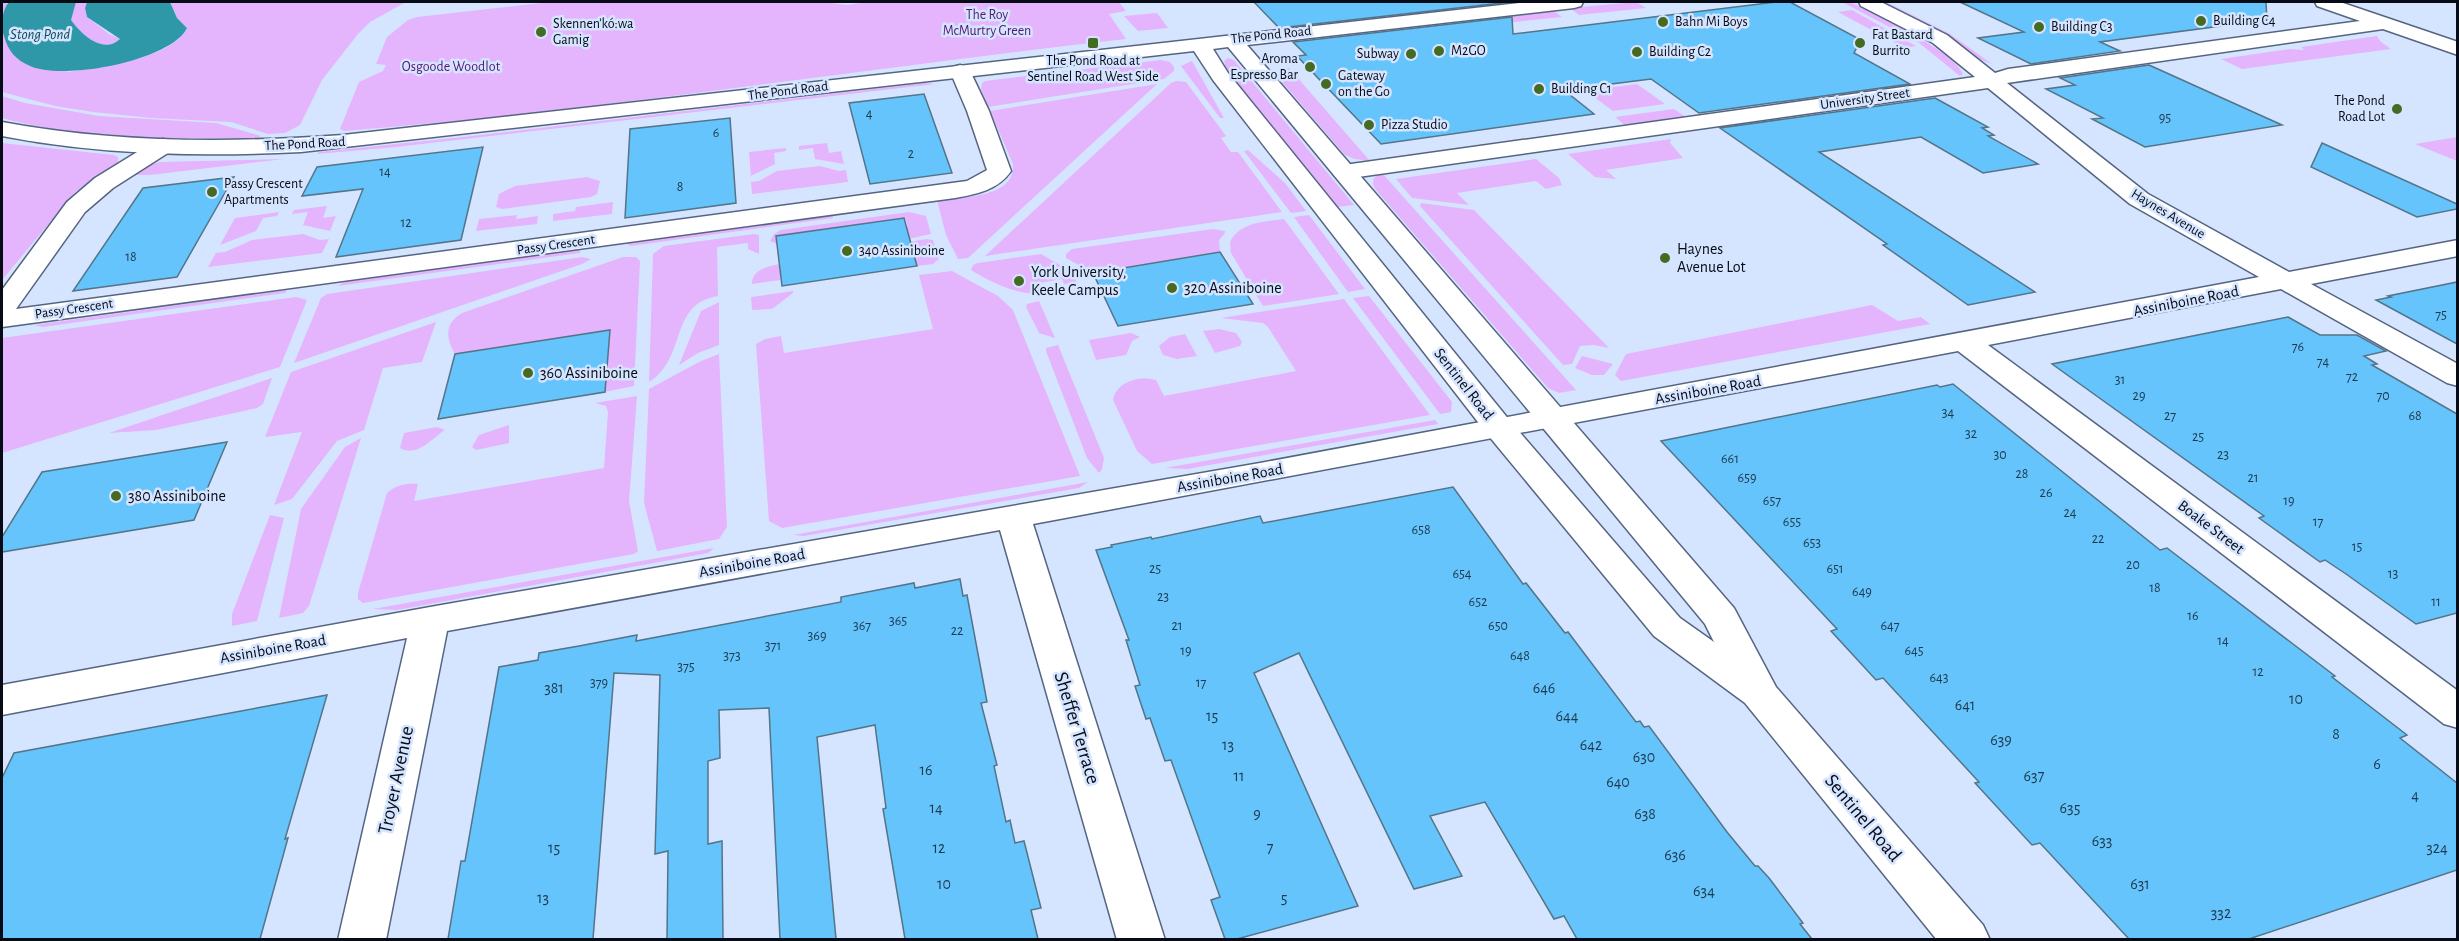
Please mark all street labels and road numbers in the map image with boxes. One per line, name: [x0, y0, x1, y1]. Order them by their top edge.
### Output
street label: The Pond Road: [1230, 24, 1312, 46]
street label: The Pond Road: [747, 79, 829, 103]
street label: University Street: [1819, 86, 1911, 112]
street label: The Pond Road: [264, 135, 346, 153]
street label: Haynes Avenue: [2129, 186, 2207, 242]
street label: Passy Crescent: [516, 233, 596, 257]
street label: Assiniboine Road: [2132, 283, 2240, 319]
street label: Passy Crescent: [34, 297, 114, 321]
street label: Sentinel Road: [1431, 345, 1497, 423]
street label: Assiniboine Road: [1654, 373, 1762, 407]
street label: Assiniboine Road: [1176, 461, 1284, 495]
street label: Boake Street: [2175, 497, 2247, 557]
street label: Assiniboine Road: [698, 546, 806, 580]
street label: Assiniboine Road: [219, 632, 327, 666]
street label: Sheffer Terrace: [1050, 670, 1104, 786]
street label: Troyer Avenue: [375, 724, 417, 836]
street label: Sentinel Road: [1821, 770, 1905, 866]

